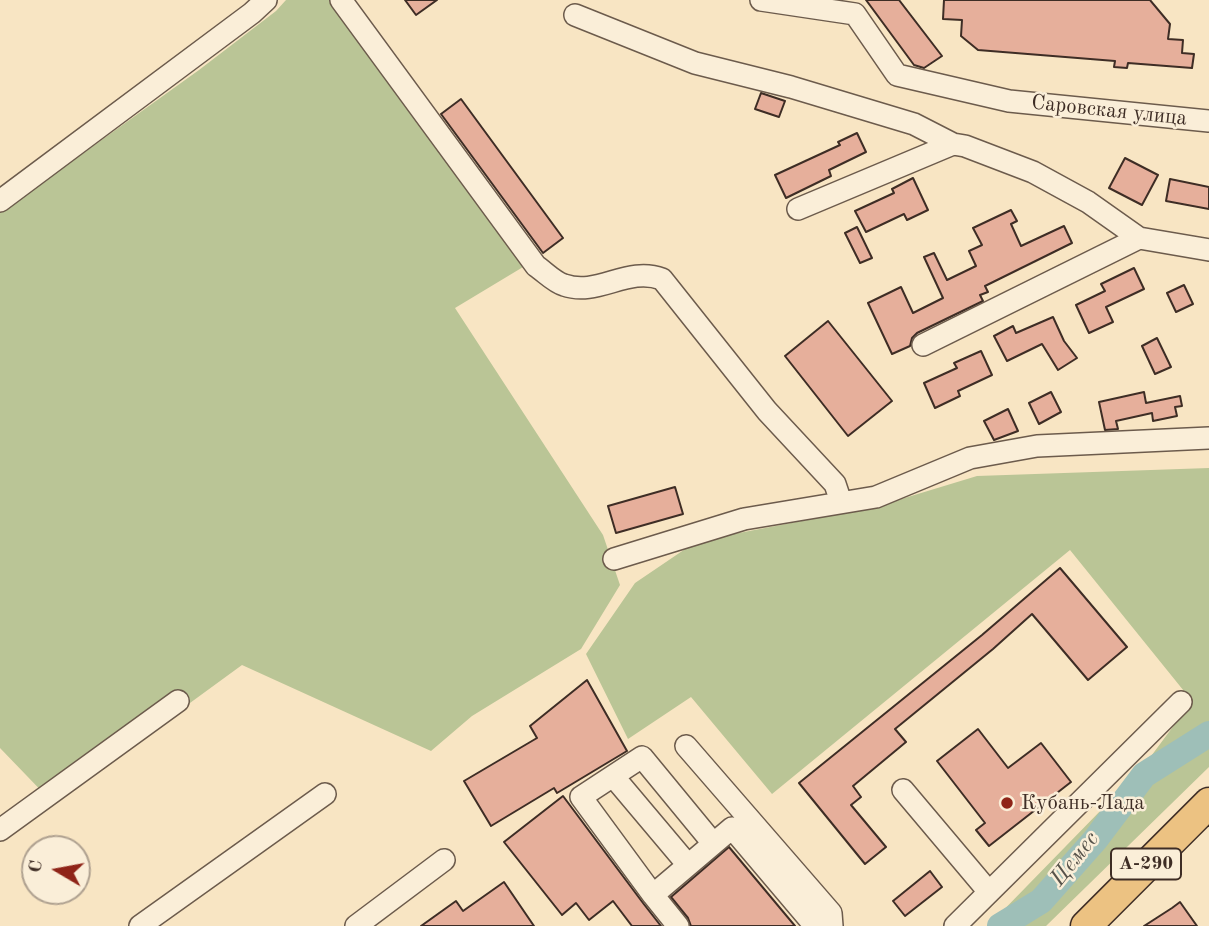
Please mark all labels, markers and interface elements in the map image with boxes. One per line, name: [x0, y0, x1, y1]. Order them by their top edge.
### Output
street label: Саровская улица: [1030, 90, 1188, 132]
place label: Кубань-Лада: [1021, 790, 1145, 816]
marker: Кубань-Лада: [999, 795, 1015, 811]
water label: Цемес: [1045, 826, 1105, 892]
north arrow: [21, 835, 91, 905]
road number: А-290: [1111, 848, 1181, 880]
text: С: [26, 859, 47, 874]

